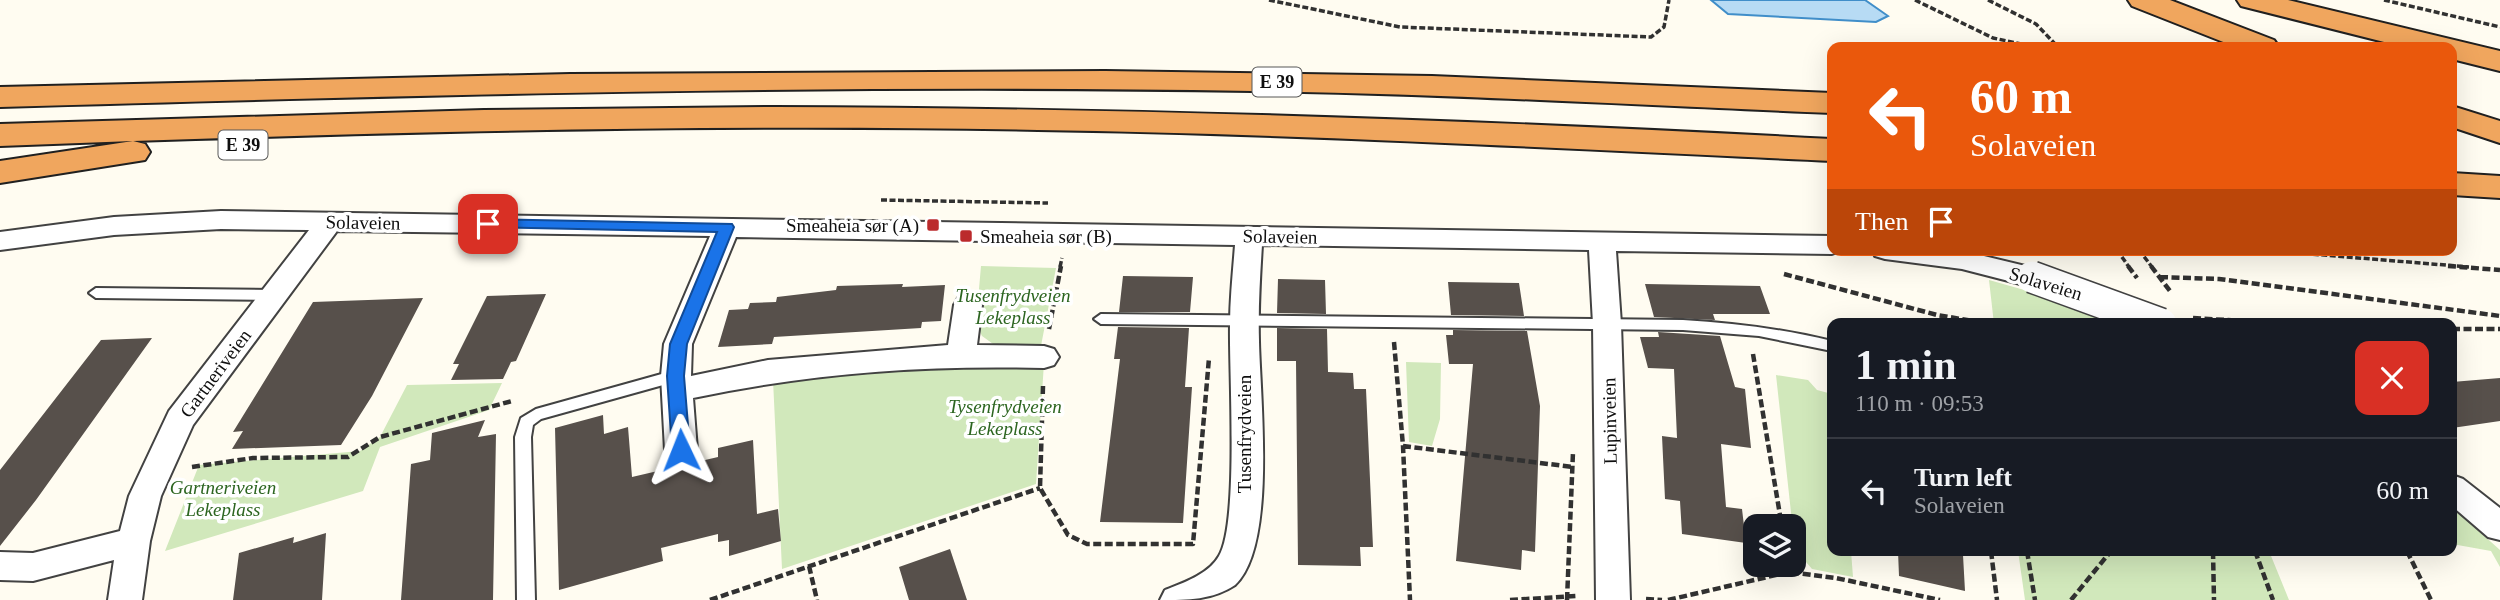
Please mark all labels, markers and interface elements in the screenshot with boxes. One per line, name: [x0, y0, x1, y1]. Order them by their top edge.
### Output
road number: E 39: [1252, 68, 1302, 96]
text: 60 m: [1970, 69, 2072, 124]
icon: left: [1855, 70, 1946, 161]
text: Solaveien: [1970, 127, 2096, 163]
road number: E 39: [218, 130, 268, 160]
pin: [458, 194, 518, 254]
icon: arrive: [1922, 203, 1960, 241]
icon: arrive: [469, 205, 507, 243]
text: Then: [1855, 207, 1908, 236]
street label: Solaveien: [325, 211, 401, 234]
place label: Smeaheia sør (A): [786, 215, 919, 237]
marker: Smeaheia sør (A): [925, 217, 941, 233]
street label: Solaveien: [1242, 225, 1318, 248]
place label: Smeaheia sør (B): [980, 226, 1112, 248]
marker: Smeaheia sør (B): [958, 228, 974, 244]
street label: Solaveien: [2007, 262, 2085, 305]
park label: Tusenfrydveien Lekeplass: [955, 285, 1071, 328]
street label: Gartneriveien: [176, 325, 256, 421]
button: close: [2355, 341, 2429, 415]
text: 1 min: [1855, 342, 1957, 388]
street label: Tusenfrydveien: [1234, 374, 1255, 493]
street label: Lupinveien: [1598, 377, 1621, 464]
text: 110 m · 09:53: [1855, 391, 1984, 416]
park label: Tysenfrydveien Lekeplass: [948, 396, 1062, 439]
position arrow: [644, 413, 718, 487]
text: Turn left: [1914, 463, 2012, 492]
icon: left: [1855, 472, 1893, 510]
text: 60 m: [2376, 476, 2429, 505]
park label: Gartneriveien Lekeplass: [170, 477, 276, 520]
text: Solaveien: [1914, 493, 2005, 518]
map controls: [1743, 514, 1806, 577]
button: layers: [1743, 514, 1806, 577]

